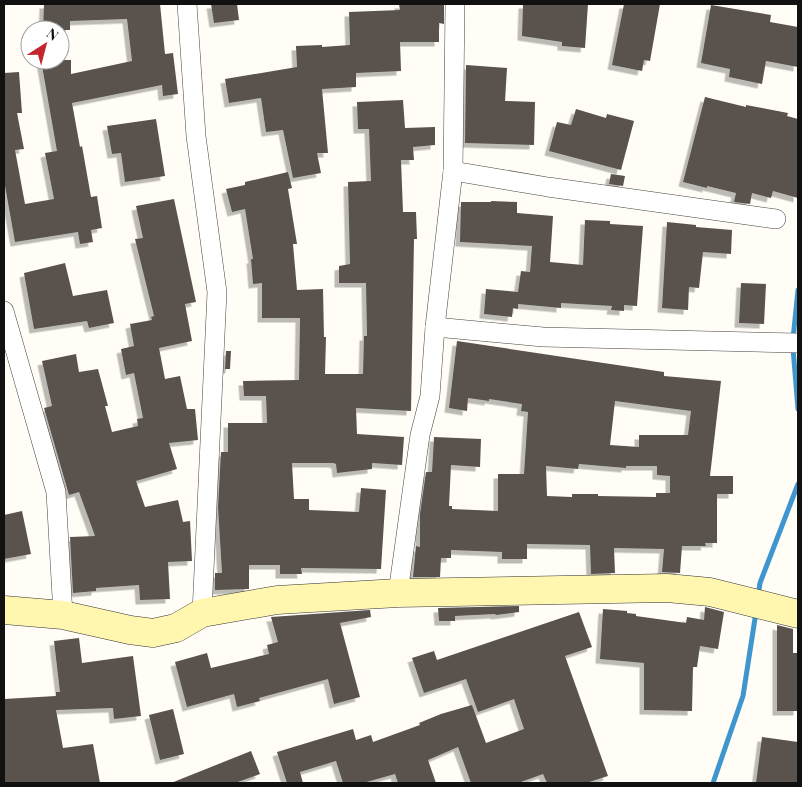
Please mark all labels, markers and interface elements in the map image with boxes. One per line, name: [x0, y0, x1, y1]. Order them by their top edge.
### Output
north arrow: [20, 20, 70, 70]
text: N: [43, 23, 63, 45]

